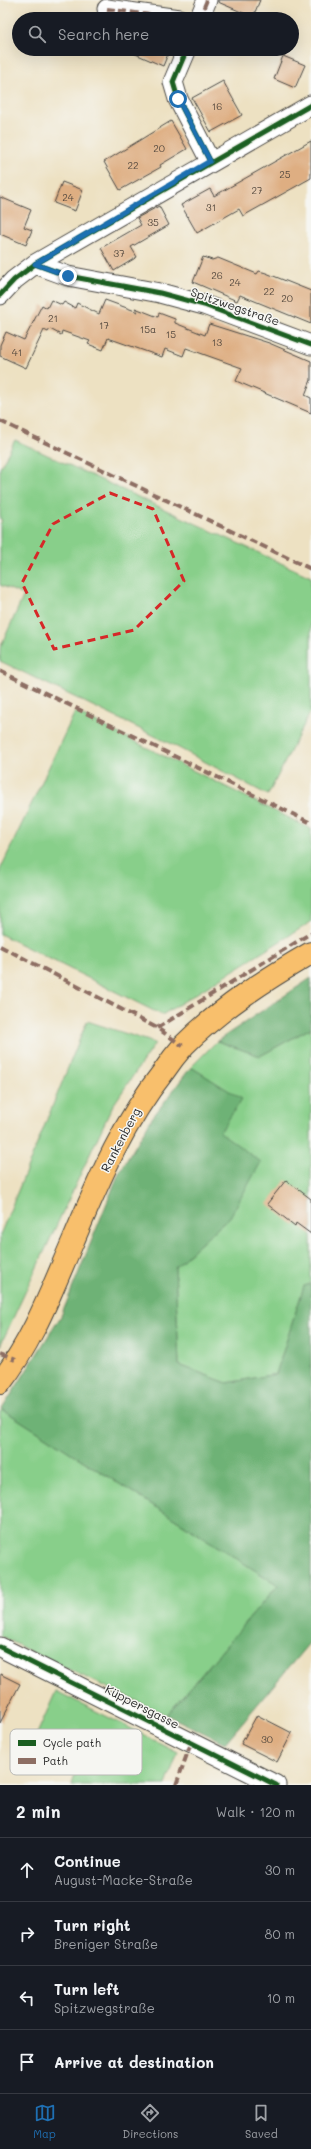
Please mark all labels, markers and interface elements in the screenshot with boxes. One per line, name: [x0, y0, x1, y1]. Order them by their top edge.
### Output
search box: [12, 12, 299, 56]
icon: search: [26, 23, 48, 45]
text: Search here: [58, 24, 149, 44]
route start: [169, 90, 187, 108]
house number: 16: [212, 99, 222, 113]
house number: 20: [153, 141, 165, 155]
house number: 22: [127, 158, 139, 172]
house number: 25: [279, 167, 291, 181]
house number: 27: [251, 183, 263, 197]
house number: 24: [62, 190, 74, 204]
house number: 31: [206, 200, 216, 214]
house number: 35: [147, 215, 159, 229]
house number: 37: [113, 246, 125, 260]
route end: [59, 267, 77, 285]
house number: 26: [211, 268, 223, 282]
house number: 24: [229, 275, 241, 289]
street label: Spitzwegstraße: [189, 283, 282, 329]
house number: 22: [263, 284, 275, 298]
house number: 20: [281, 291, 293, 305]
house number: 21: [48, 311, 58, 325]
house number: 17: [99, 318, 109, 332]
house number: 15a: [140, 322, 156, 336]
house number: 15: [166, 327, 176, 341]
house number: 13: [212, 335, 222, 349]
house number: 41: [12, 345, 22, 359]
street label: Rankenberg: [97, 1105, 144, 1174]
street label: Küppersgasse: [103, 1680, 182, 1732]
legend: [10, 1729, 142, 1775]
house number: 30: [261, 1732, 273, 1746]
text: Cycle path: [43, 1735, 101, 1750]
text: Path: [43, 1753, 68, 1768]
text: 2 min: [16, 1800, 61, 1822]
text: Walk · 120 m: [216, 1803, 295, 1820]
text: Continue: [54, 1851, 121, 1871]
icon: ahead: [16, 1859, 38, 1881]
text: 30 m: [265, 1861, 295, 1878]
text: August-Macke-Straße: [54, 1871, 193, 1888]
text: Turn right: [54, 1915, 131, 1935]
icon: right: [16, 1923, 38, 1945]
text: 80 m: [265, 1925, 295, 1942]
text: Breniger Straße: [54, 1935, 158, 1952]
text: Turn left: [54, 1979, 119, 1999]
icon: left: [16, 1987, 38, 2009]
text: 10 m: [267, 1989, 295, 2006]
text: Spitzwegstraße: [54, 1999, 155, 2016]
icon: arrive: [16, 2051, 38, 2073]
text: Arrive at destination: [54, 2052, 214, 2072]
tab: Map: [33, 2102, 56, 2141]
tab: Directions: [122, 2102, 178, 2141]
tab: Saved: [245, 2102, 278, 2141]

